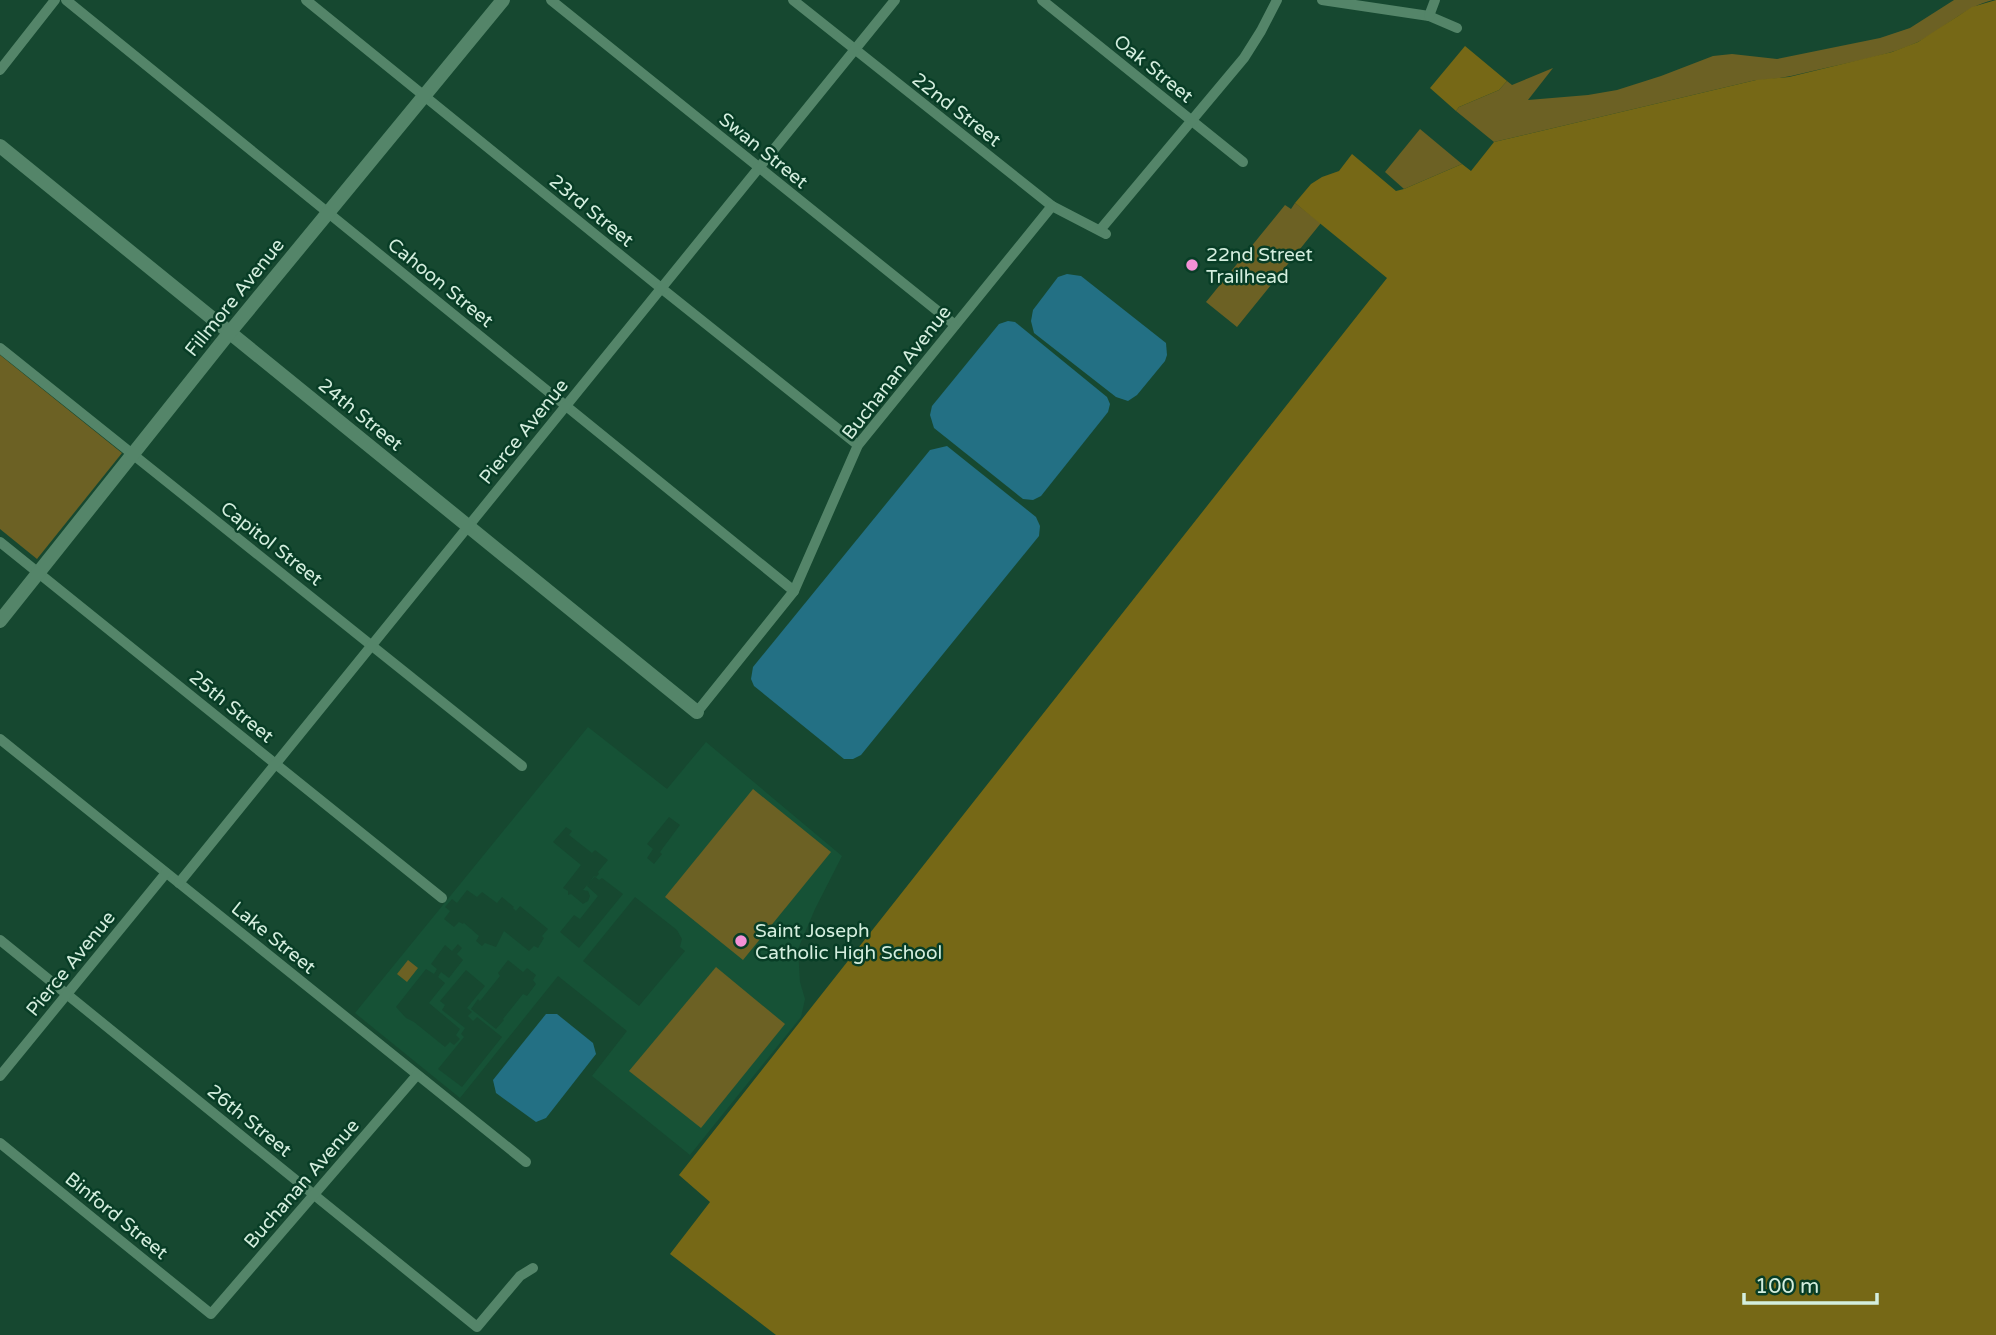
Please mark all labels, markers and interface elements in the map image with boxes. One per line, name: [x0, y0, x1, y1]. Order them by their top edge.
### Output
street label: Oak Street: [1109, 30, 1197, 107]
street label: 22nd Street: [908, 68, 1005, 151]
street label: Swan Street: [715, 108, 812, 193]
street label: 23rd Street: [545, 170, 638, 251]
street label: Fillmore Avenue: [181, 234, 289, 361]
street label: Cahoon Street: [383, 234, 498, 332]
place label: 22nd Street Trailhead: [1206, 244, 1313, 288]
marker: 22nd Street Trailhead: [1184, 257, 1200, 273]
street label: Buchanan Avenue: [838, 301, 956, 444]
street label: 24th Street: [314, 374, 407, 455]
street label: Pierce Avenue: [475, 375, 573, 489]
street label: Capitol Street: [216, 497, 327, 590]
street label: 25th Street: [185, 666, 278, 747]
street label: Lake Street: [227, 897, 320, 978]
street label: Pierce Avenue: [22, 907, 120, 1021]
place label: Saint Joseph Catholic High School: [755, 920, 942, 964]
marker: Saint Joseph Catholic High School: [733, 933, 749, 949]
street label: 26th Street: [203, 1080, 296, 1161]
street label: Buchanan Avenue: [240, 1115, 364, 1253]
street label: Binford Street: [61, 1168, 172, 1264]
scale bar: [1744, 1262, 1877, 1306]
text: 100 m: [1755, 1274, 1819, 1299]

